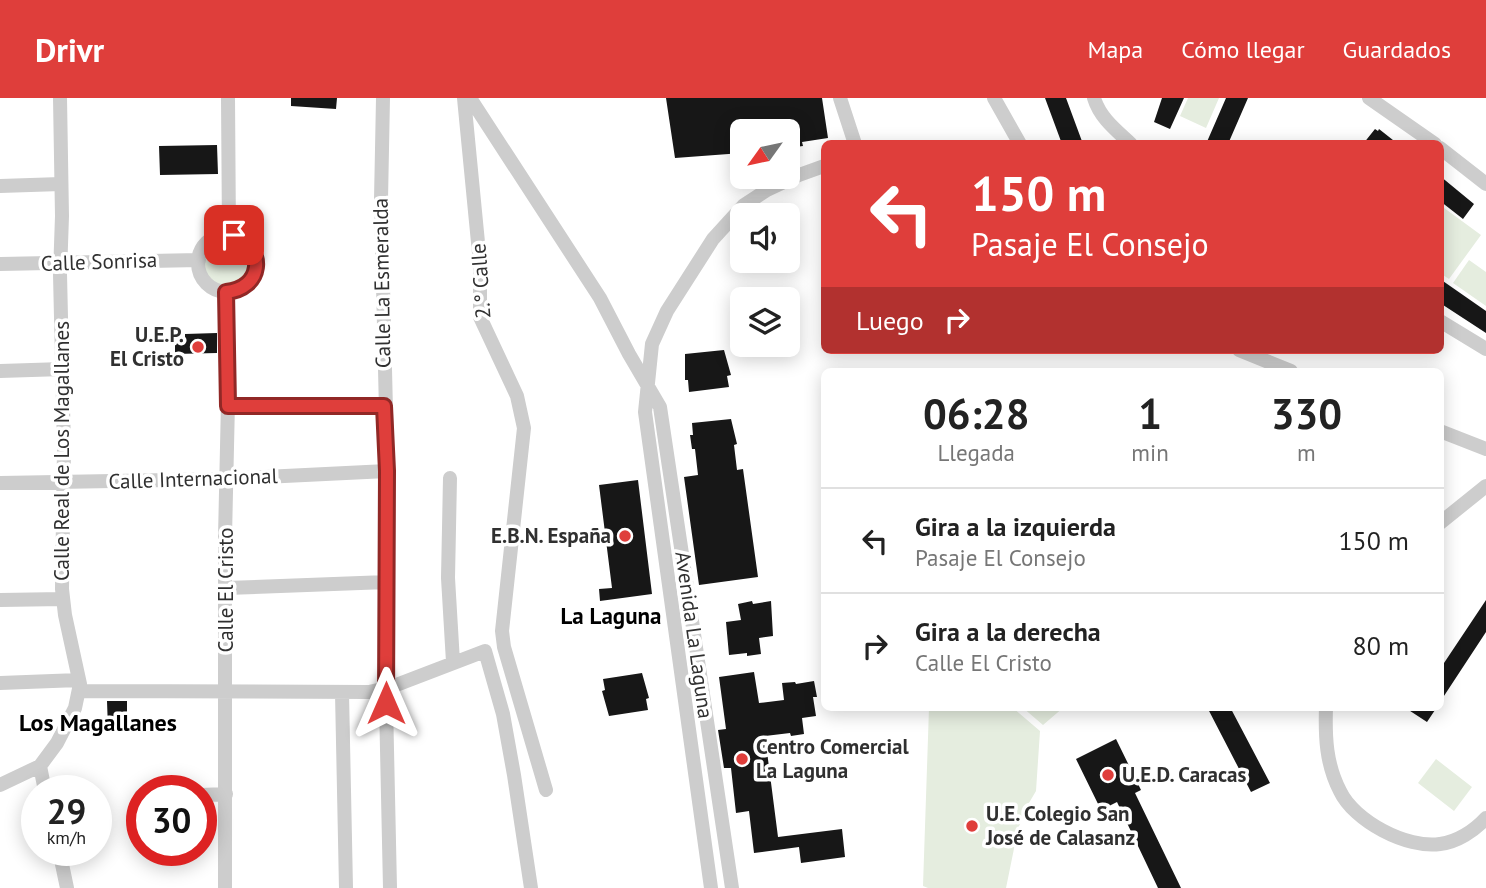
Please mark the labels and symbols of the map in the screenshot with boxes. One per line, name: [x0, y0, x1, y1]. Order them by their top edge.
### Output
north arrow: [730, 119, 800, 189]
street label: Calle La Esmeralda: [367, 198, 396, 368]
pin: [204, 205, 264, 265]
street label: 2.° Calle: [464, 242, 497, 320]
street label: Calle Sonrisa: [40, 246, 158, 277]
street label: Calle Real de Los Magallanes: [48, 321, 75, 581]
place label: U.E.P. El Cristo: [110, 321, 184, 372]
marker: U.E.P. El Cristo: [190, 339, 206, 355]
street label: Calle Internacional: [108, 462, 278, 495]
place label: E.B.N. España: [491, 522, 611, 549]
street label: Calle El Cristo: [212, 528, 239, 652]
marker: E.B.N. España: [617, 528, 633, 544]
street label: Avenida La Laguna: [669, 550, 720, 720]
district label: La Laguna: [561, 601, 661, 630]
position arrow: [349, 666, 423, 740]
district label: Los Magallanes: [19, 707, 177, 738]
place label: Centro Comercial La Laguna: [756, 733, 909, 784]
marker: Centro Comercial La Laguna: [734, 751, 750, 767]
place label: U.E.D. Caracas: [1122, 761, 1246, 788]
marker: U.E.D. Caracas: [1100, 767, 1116, 783]
speed limit sign: 30: [126, 775, 217, 866]
place label: U.E. Colegio San José de Calasanz: [985, 800, 1135, 851]
marker: U.E. Colegio San José de Calasanz: [964, 818, 980, 834]

